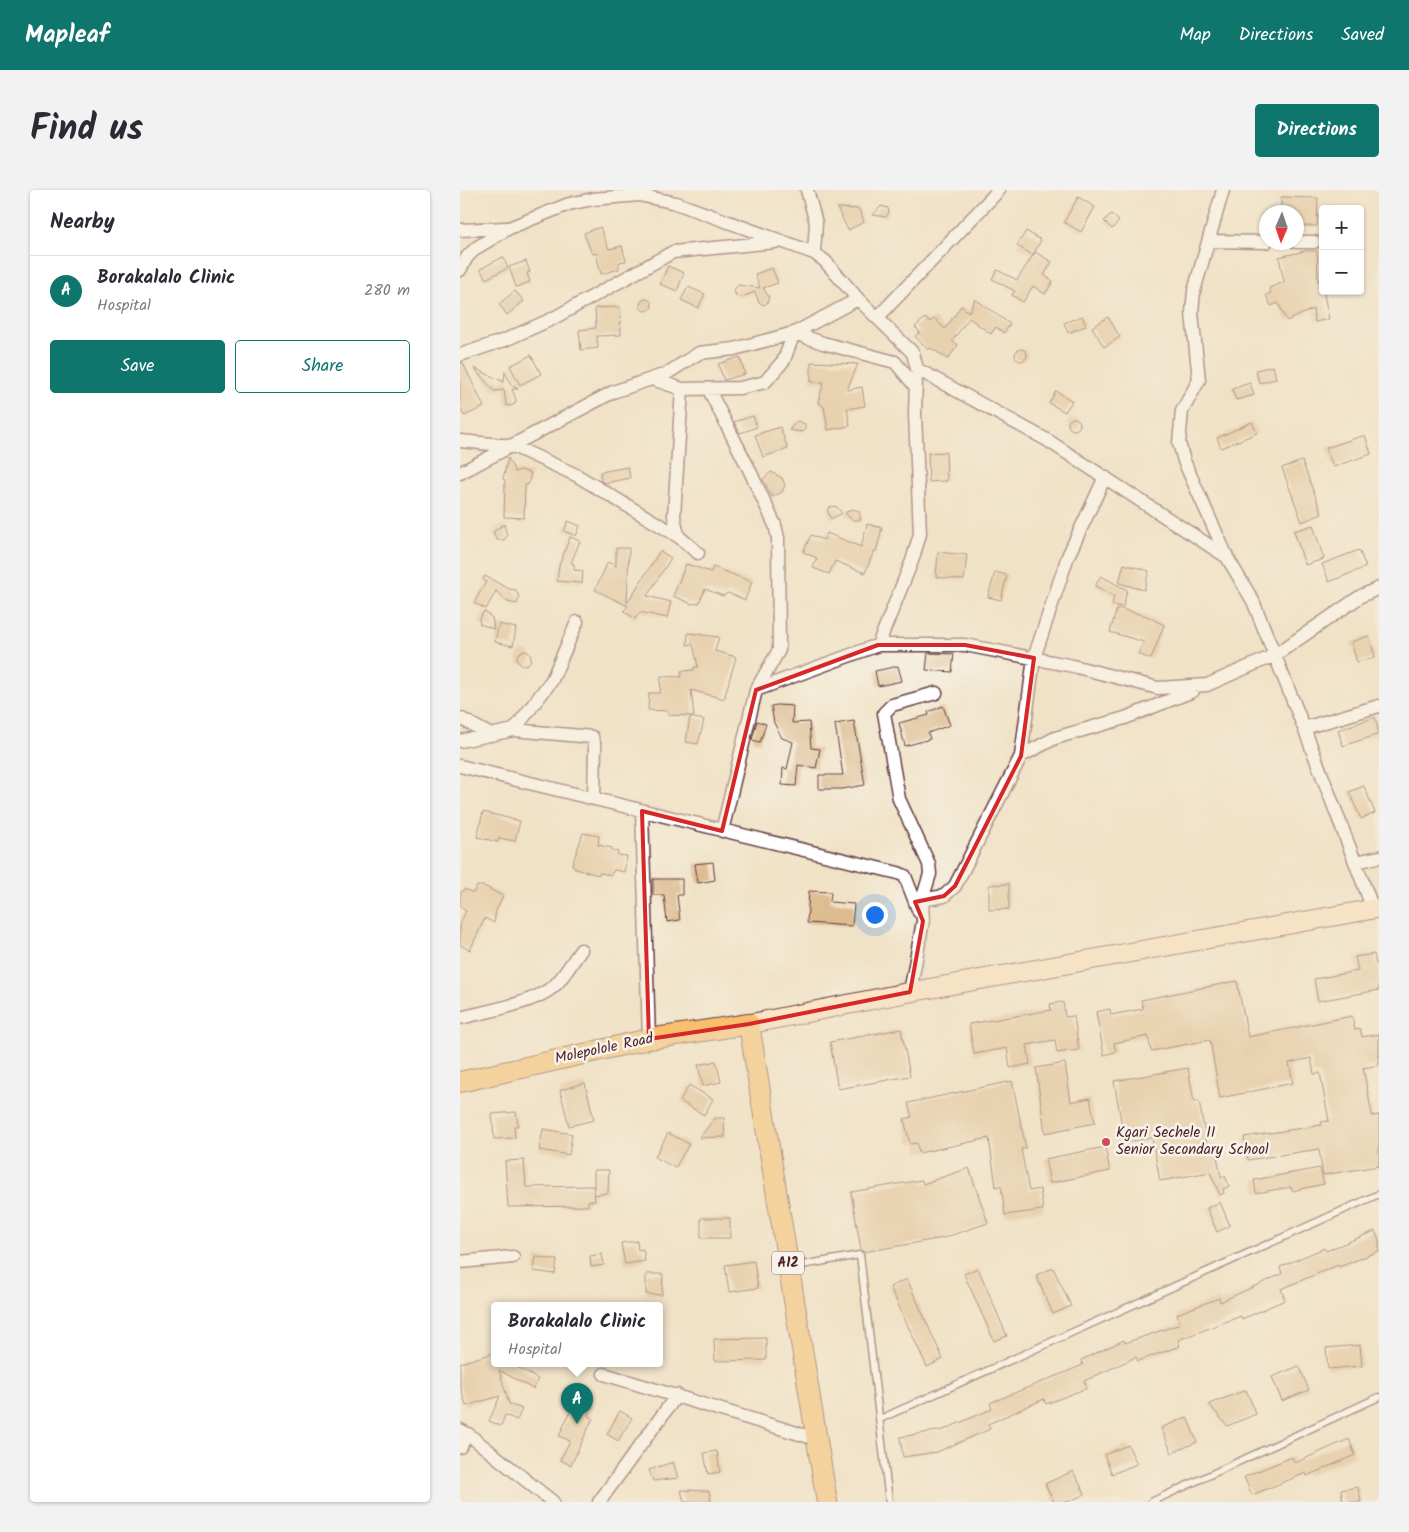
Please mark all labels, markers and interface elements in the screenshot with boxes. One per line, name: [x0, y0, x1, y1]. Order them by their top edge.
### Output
text: Mapleaf: [25, 16, 109, 55]
text: Map: [1179, 21, 1211, 50]
text: Directions: [1239, 21, 1313, 50]
text: Saved: [1341, 21, 1384, 50]
text: Find us: [30, 102, 143, 158]
button: Directions: [1255, 104, 1379, 157]
north arrow: [1259, 205, 1304, 250]
map controls: [1319, 205, 1364, 295]
button: +: [1319, 205, 1364, 250]
text: Nearby: [50, 206, 115, 239]
button: −: [1319, 250, 1364, 295]
text: Borakalalo Clinic: [97, 263, 235, 293]
text: A: [61, 278, 71, 303]
text: 280 m: [364, 278, 410, 303]
text: Hospital: [97, 293, 151, 318]
button: Save: [50, 340, 225, 393]
button: Share: [235, 340, 410, 393]
your location: [862, 902, 888, 928]
street label: Molepolole Road: [553, 1027, 656, 1071]
place label: Kgari Sechele II Senior Secondary School: [1116, 1121, 1269, 1162]
marker: Kgari Sechele II Senior Secondary School: [1100, 1136, 1112, 1148]
road number: A12: [772, 1252, 804, 1274]
popup: [491, 1302, 663, 1367]
text: Borakalalo Clinic: [508, 1307, 646, 1337]
text: Hospital: [508, 1337, 562, 1362]
pin: A: [561, 1383, 593, 1424]

